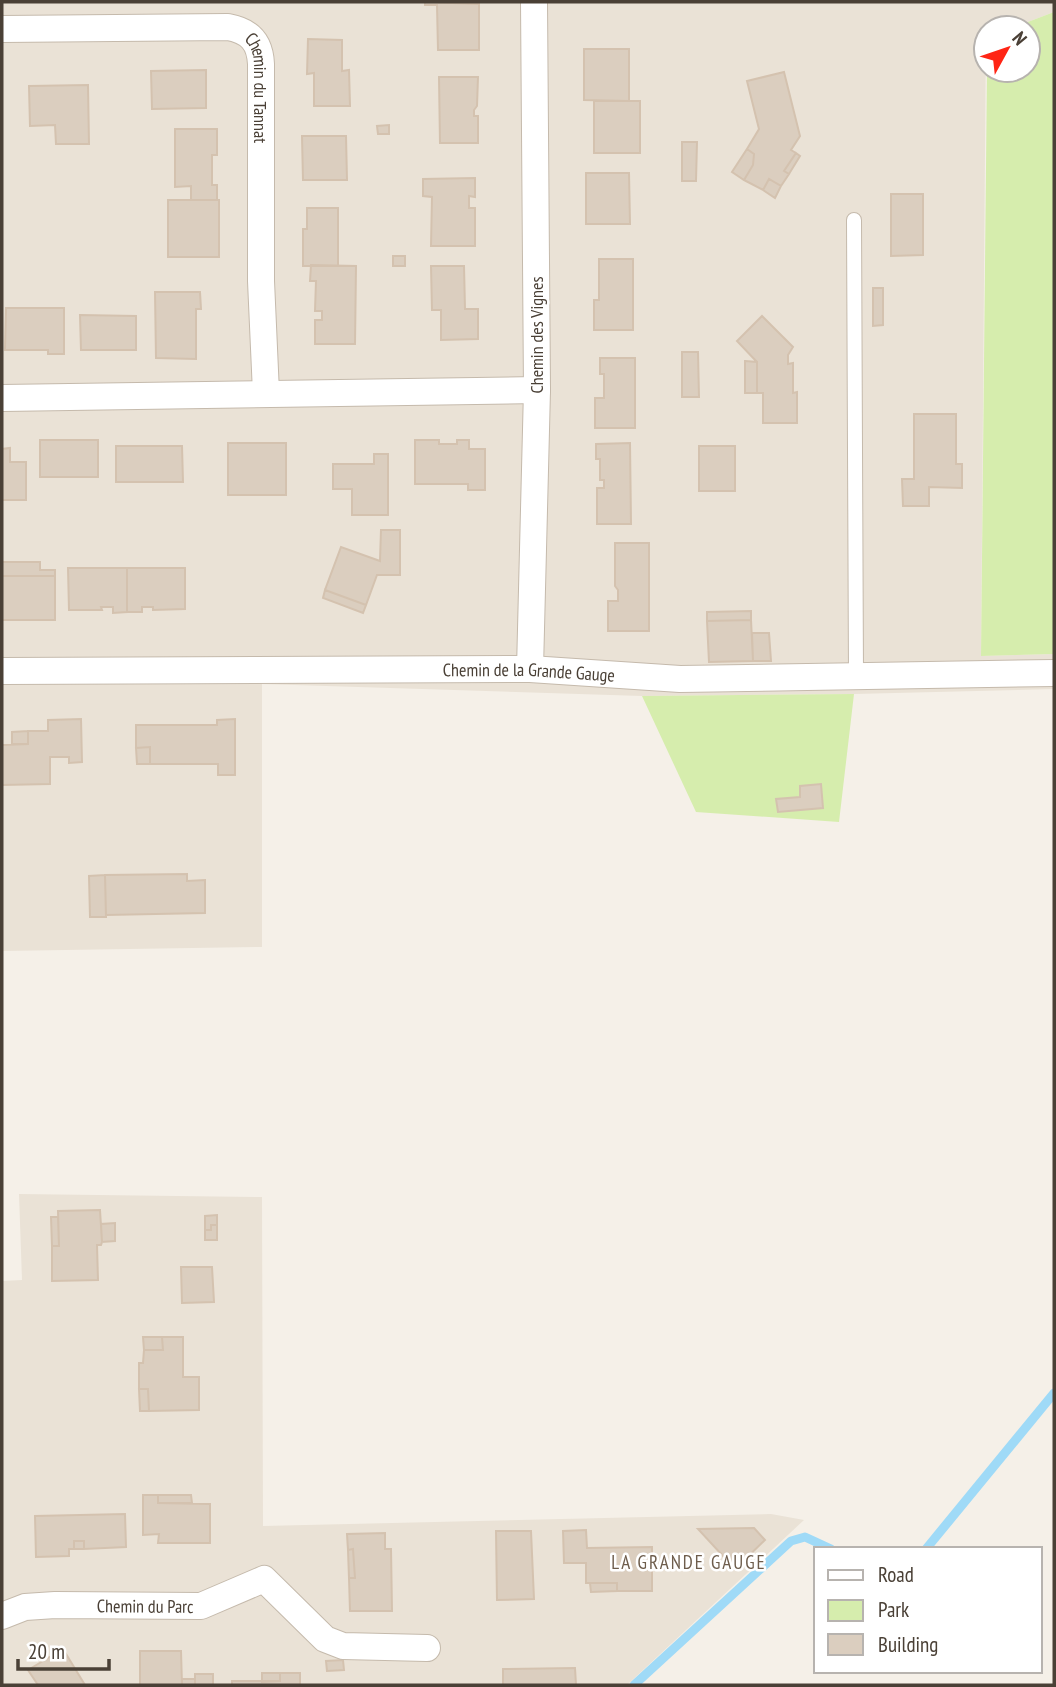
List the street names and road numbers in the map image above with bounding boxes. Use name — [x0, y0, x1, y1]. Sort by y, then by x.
street label: Chemin du Tannat — [240, 27, 273, 143]
street label: Chemin des Vignes — [525, 276, 548, 394]
street label: Chemin de la Grande Gauge — [443, 657, 616, 686]
street label: Chemin du Parc — [97, 1594, 194, 1617]

